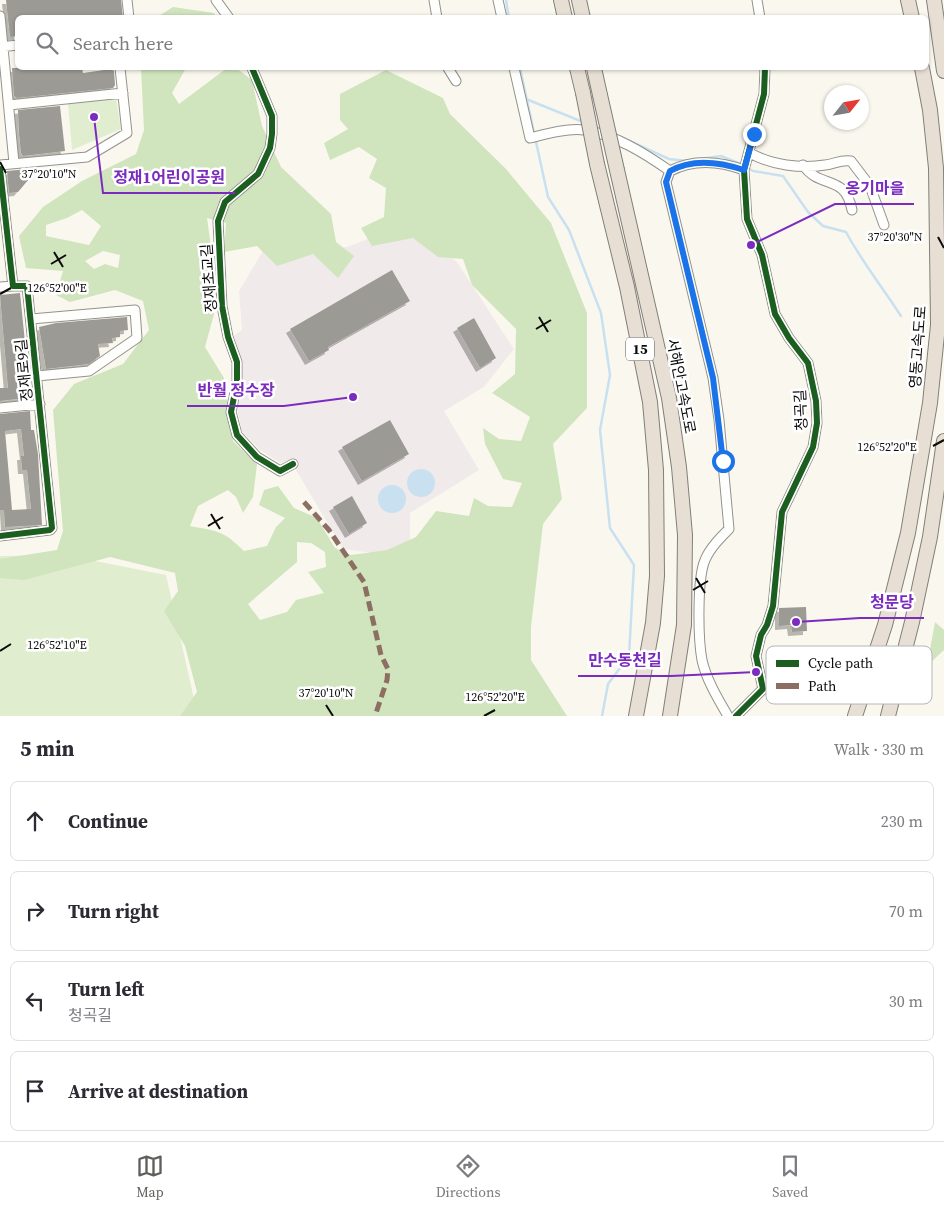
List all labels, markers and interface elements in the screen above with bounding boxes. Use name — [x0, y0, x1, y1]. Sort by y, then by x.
search box — [15, 15, 929, 70]
icon: search — [33, 29, 61, 57]
text: Search here — [73, 30, 173, 56]
north arrow — [824, 85, 869, 130]
route end — [743, 123, 766, 146]
callout: 정재1어린이공원 — [103, 162, 235, 193]
text: 37°20'10"N — [21, 166, 77, 182]
text: 정재1어린이공원 — [113, 166, 225, 188]
callout: 옹기마을 — [835, 173, 914, 204]
text: 옹기마을 — [846, 177, 905, 199]
text: 37°20'30"N — [867, 229, 923, 245]
street label: 정재초교길 — [196, 243, 221, 313]
text: 126°52'00"E — [27, 280, 87, 296]
street label: 영동고속도로 — [904, 305, 931, 389]
street label: 서해안고속도로 — [662, 336, 701, 435]
street label: 정재로9길 — [10, 338, 37, 402]
road number: 15 — [626, 338, 654, 360]
callout: 반월 정수장 — [187, 375, 284, 406]
text: 반월 정수장 — [197, 379, 275, 401]
street label: 청곡길 — [789, 389, 812, 431]
text: 126°52'20"E — [857, 439, 917, 455]
route start — [712, 450, 735, 473]
callout: 청문당 — [860, 587, 924, 618]
text: 청문당 — [870, 591, 914, 613]
text: 126°52'10"E — [27, 637, 87, 653]
callout: 만수동천길 — [578, 645, 671, 676]
legend — [766, 646, 932, 704]
text: 만수동천길 — [588, 649, 662, 671]
text: Cycle path — [808, 653, 873, 673]
text: Path — [808, 676, 836, 696]
text: 37°20'10"N — [298, 685, 354, 701]
text: 126°52'20"E — [465, 689, 525, 705]
text: 5 min — [20, 734, 75, 763]
text: Walk · 330 m — [834, 738, 924, 760]
icon: ahead — [21, 807, 49, 835]
text: Continue — [68, 808, 148, 834]
text: 230 m — [881, 810, 923, 832]
icon: right — [21, 897, 49, 925]
text: Turn right — [68, 898, 159, 924]
text: 70 m — [889, 900, 923, 922]
text: Turn left — [68, 976, 144, 1002]
icon: left — [21, 987, 49, 1015]
text: 30 m — [889, 990, 923, 1012]
text: 청곡길 — [68, 1004, 112, 1026]
icon: arrive — [21, 1077, 49, 1105]
text: Arrive at destination — [68, 1078, 248, 1104]
tab: Map — [136, 1152, 164, 1202]
tab: Directions — [436, 1152, 500, 1202]
tab: Saved — [772, 1152, 808, 1202]

